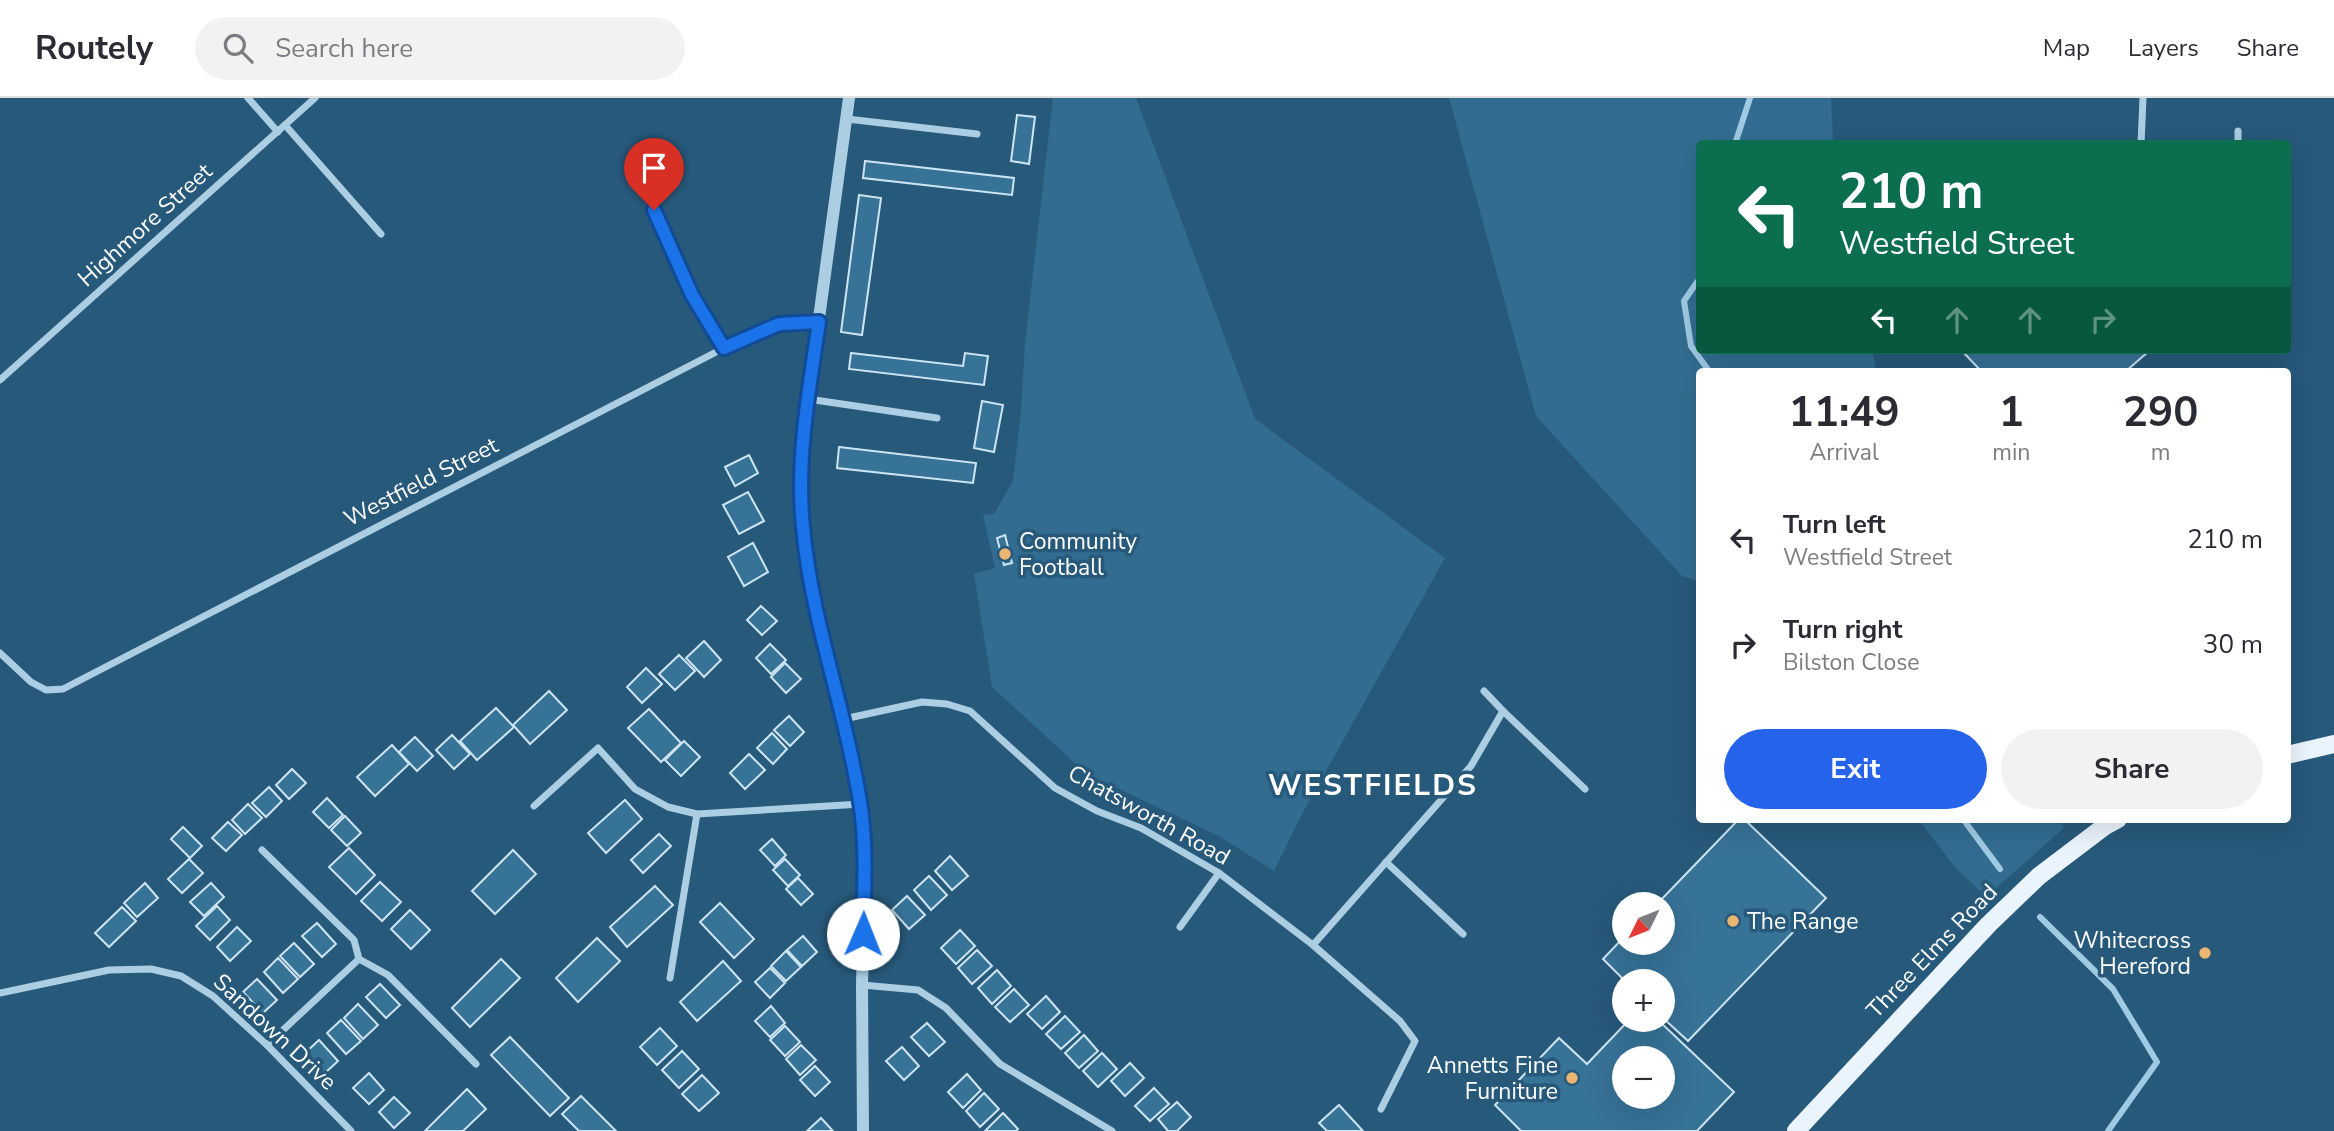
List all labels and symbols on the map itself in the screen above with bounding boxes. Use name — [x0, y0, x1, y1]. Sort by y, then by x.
pin — [624, 138, 684, 210]
street label: Highmore Street — [71, 156, 220, 294]
street label: Westfield Street — [339, 429, 504, 534]
place label: Community Football — [1019, 526, 1137, 583]
marker: Community Football — [997, 546, 1013, 562]
street label: Chatsworth Road — [1062, 758, 1236, 872]
district label: WESTFIELDS — [1268, 765, 1478, 806]
street label: Three Elms Road — [1860, 877, 2004, 1025]
north arrow — [1612, 892, 1675, 956]
position arrow — [826, 897, 900, 971]
place label: The Range — [1747, 906, 1858, 937]
marker: The Range — [1725, 913, 1741, 929]
place label: Whitecross Hereford — [2073, 925, 2191, 982]
marker: Whitecross Hereford — [2197, 945, 2213, 961]
street label: Sandown Drive — [207, 967, 343, 1097]
place label: Annetts Fine Furniture — [1427, 1050, 1558, 1107]
marker: Annetts Fine Furniture — [1564, 1070, 1580, 1086]

